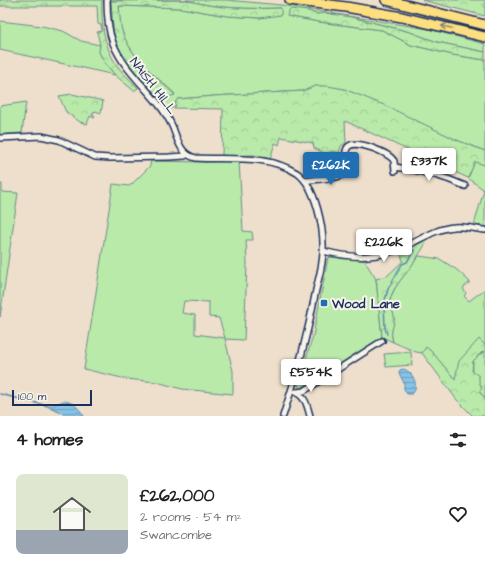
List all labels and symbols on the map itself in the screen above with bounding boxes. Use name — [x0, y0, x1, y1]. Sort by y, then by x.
one-way arrow — [441, 23, 454, 31]
street label: NAISH HILL — [125, 53, 181, 118]
pin: £337K — [401, 148, 457, 182]
pin: £262K — [303, 152, 359, 186]
pin: £226K — [356, 229, 412, 263]
place label: Wood Lane — [331, 295, 400, 313]
marker: Wood Lane — [319, 298, 329, 308]
pin: £554K — [283, 359, 339, 393]
scale bar — [12, 388, 92, 407]

